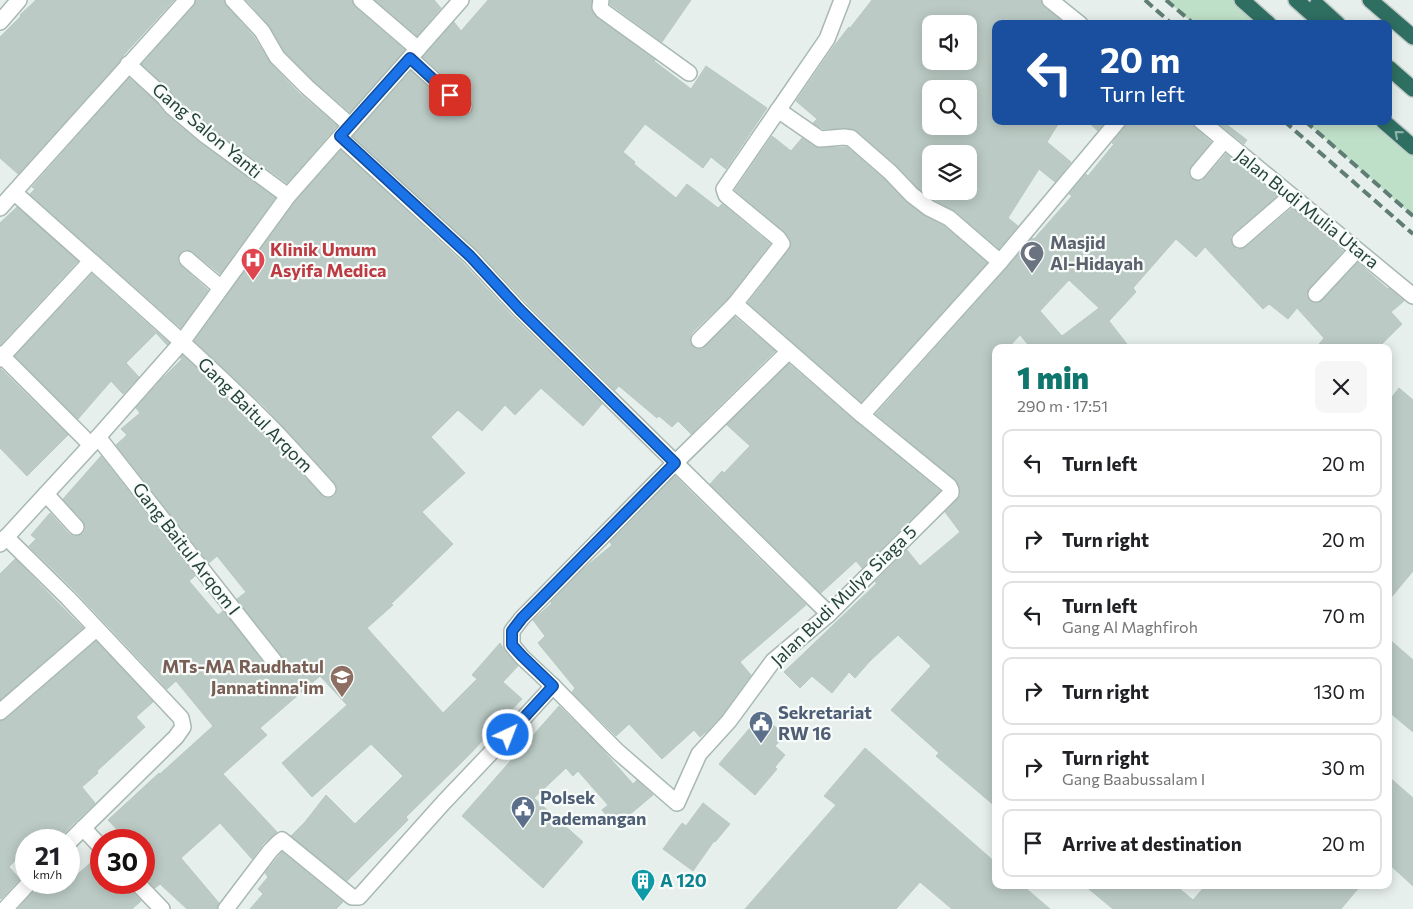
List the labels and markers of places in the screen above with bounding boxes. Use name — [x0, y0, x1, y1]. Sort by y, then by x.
pin — [429, 74, 471, 116]
place label: Masjid Al-Hidayah — [1050, 231, 1143, 274]
place label: Klinik Umum Asyifa Medica — [270, 238, 387, 281]
mosque icon: Masjid Al-Hidayah — [1019, 240, 1045, 274]
hospital icon: Klinik Umum Asyifa Medica — [240, 247, 266, 281]
place label: MTs-MA Raudhatul Jannatinna'im — [162, 655, 324, 698]
school or university icon: MTs-MA Raudhatul Jannatinna'im — [329, 664, 355, 698]
place label: Sekretariat RW 16 — [778, 701, 872, 744]
public building icon: Sekretariat RW 16 — [748, 710, 774, 744]
place label: Polsek Pademangan — [540, 786, 647, 829]
public building icon: Polsek Pademangan — [510, 795, 536, 829]
building icon: A 120 — [630, 868, 656, 902]
place label: A 120 — [660, 869, 707, 891]

